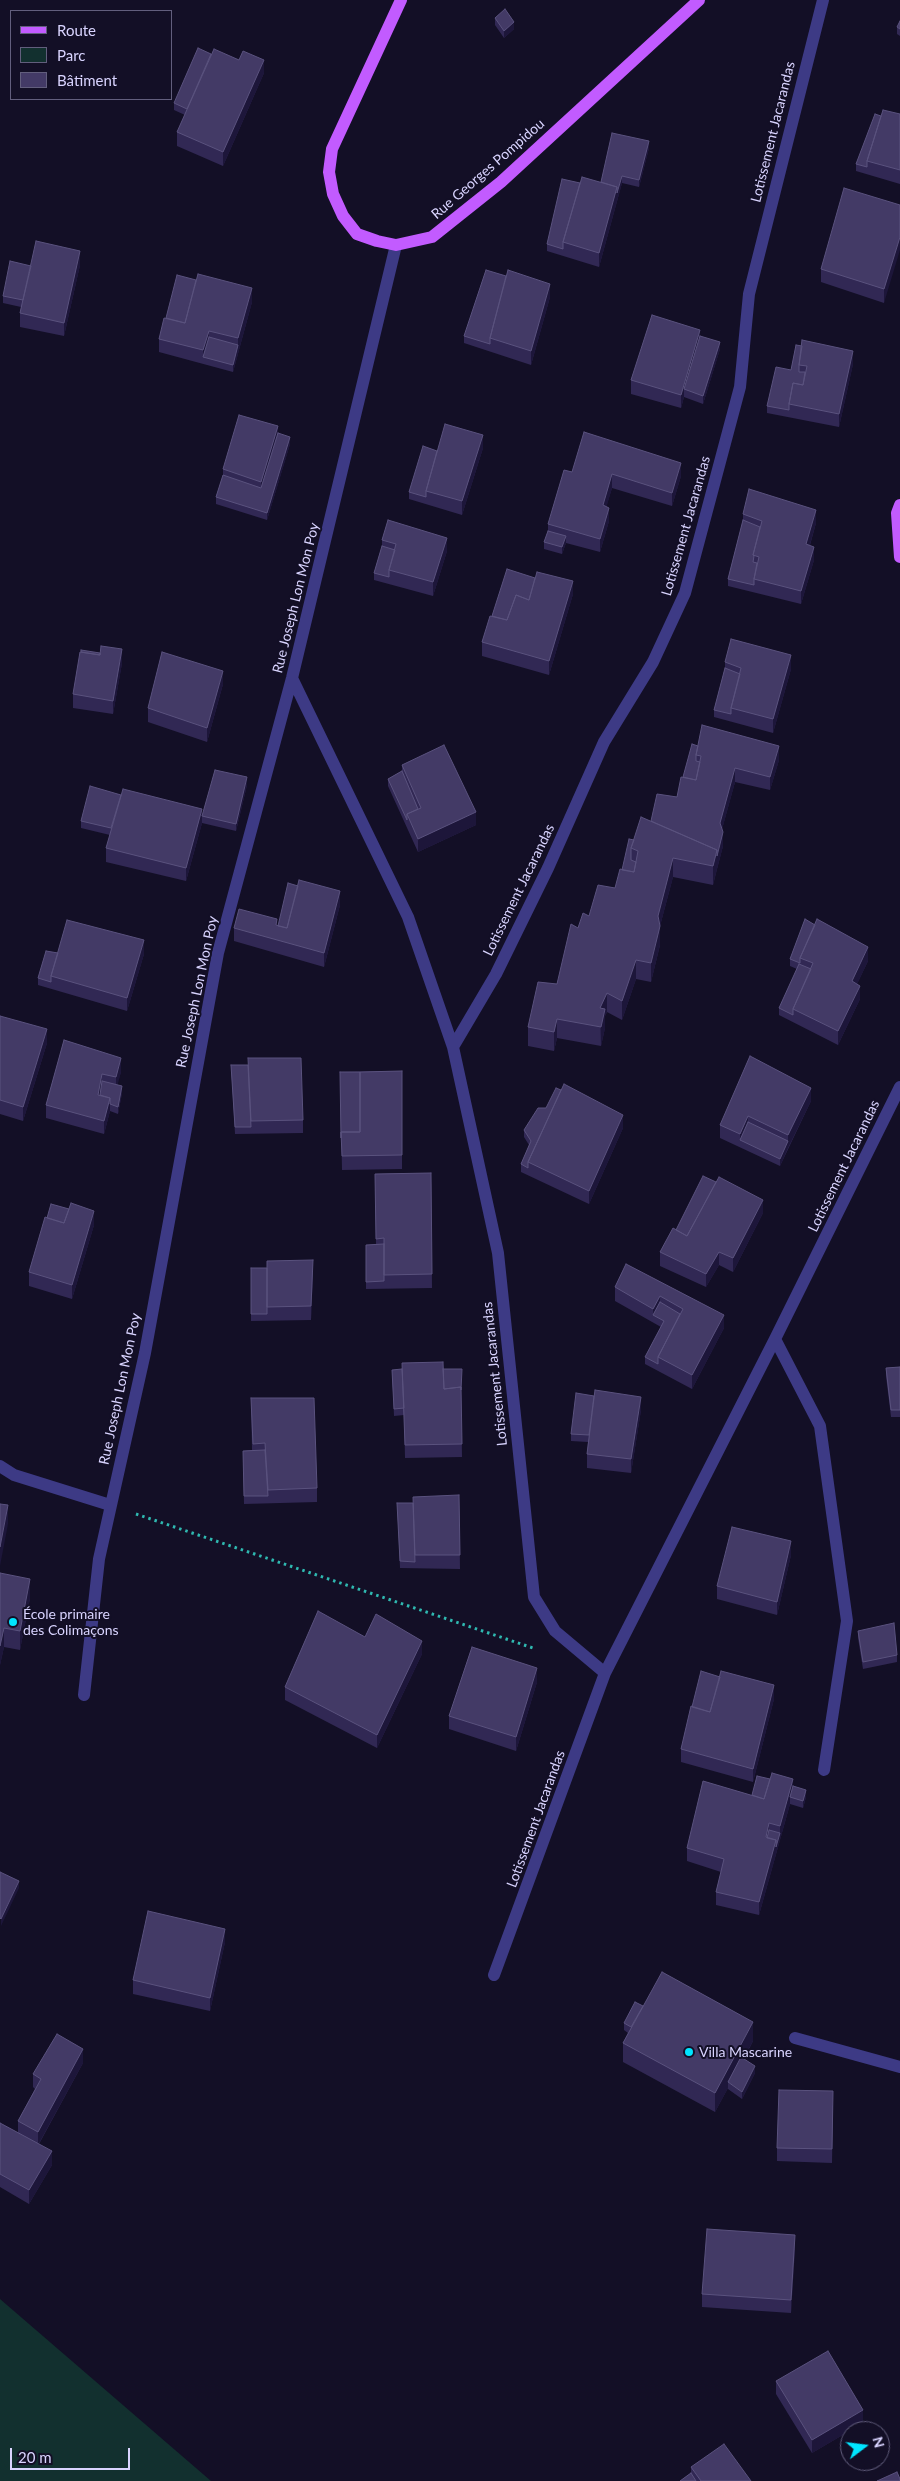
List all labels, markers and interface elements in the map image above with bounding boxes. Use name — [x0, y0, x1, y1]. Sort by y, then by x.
legend — [10, 10, 172, 100]
text: Route — [57, 21, 96, 39]
text: Parc — [57, 46, 86, 64]
street label: Lotissement Jacarandas — [747, 60, 799, 204]
text: Bâtiment — [57, 71, 117, 89]
street label: Rue Georges Pompidou — [428, 115, 548, 223]
street label: Lotissement Jacarandas — [658, 454, 714, 598]
street label: Rue Joseph Lon Mon Poy — [269, 521, 323, 675]
street label: Lotissement Jacarandas — [480, 821, 558, 959]
street label: Rue Joseph Lon Mon Poy — [173, 915, 221, 1069]
street label: Lotissement Jacarandas — [805, 1097, 883, 1235]
street label: Lotissement Jacarandas — [479, 1301, 511, 1447]
street label: Rue Joseph Lon Mon Poy — [96, 1312, 144, 1466]
place label: École primaire des Colimaçons — [23, 1606, 119, 1638]
marker: École primaire des Colimaçons — [7, 1616, 19, 1628]
street label: Lotissement Jacarandas — [503, 1748, 569, 1890]
place label: Villa Mascarine — [699, 2044, 792, 2060]
marker: Villa Mascarine — [683, 2046, 695, 2058]
north arrow — [840, 2421, 890, 2471]
text: N — [869, 2435, 889, 2450]
scale bar — [12, 2438, 132, 2470]
text: 20 m — [18, 2448, 52, 2466]

